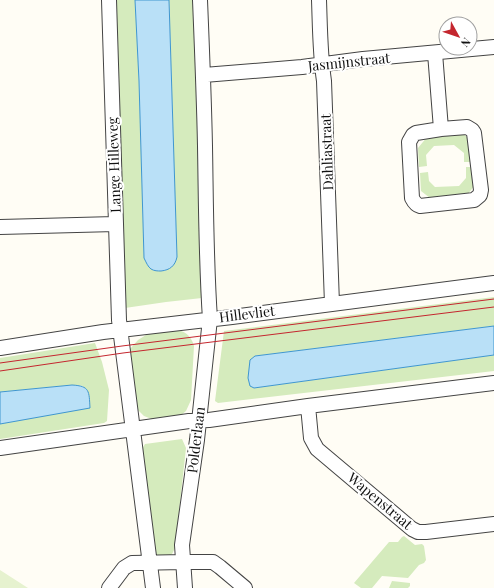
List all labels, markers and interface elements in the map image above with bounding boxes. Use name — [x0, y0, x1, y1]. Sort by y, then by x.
north arrow — [438, 16, 478, 56]
text: N — [458, 35, 474, 51]
street label: Jasmijnstraat — [306, 48, 392, 75]
street label: Dahliastraat — [316, 112, 337, 191]
street label: Lange Hilleweg — [102, 116, 125, 213]
street label: Hillevliet — [218, 301, 277, 326]
street label: Polderlaan — [182, 405, 209, 474]
street label: Wapenstraat — [343, 467, 417, 534]

